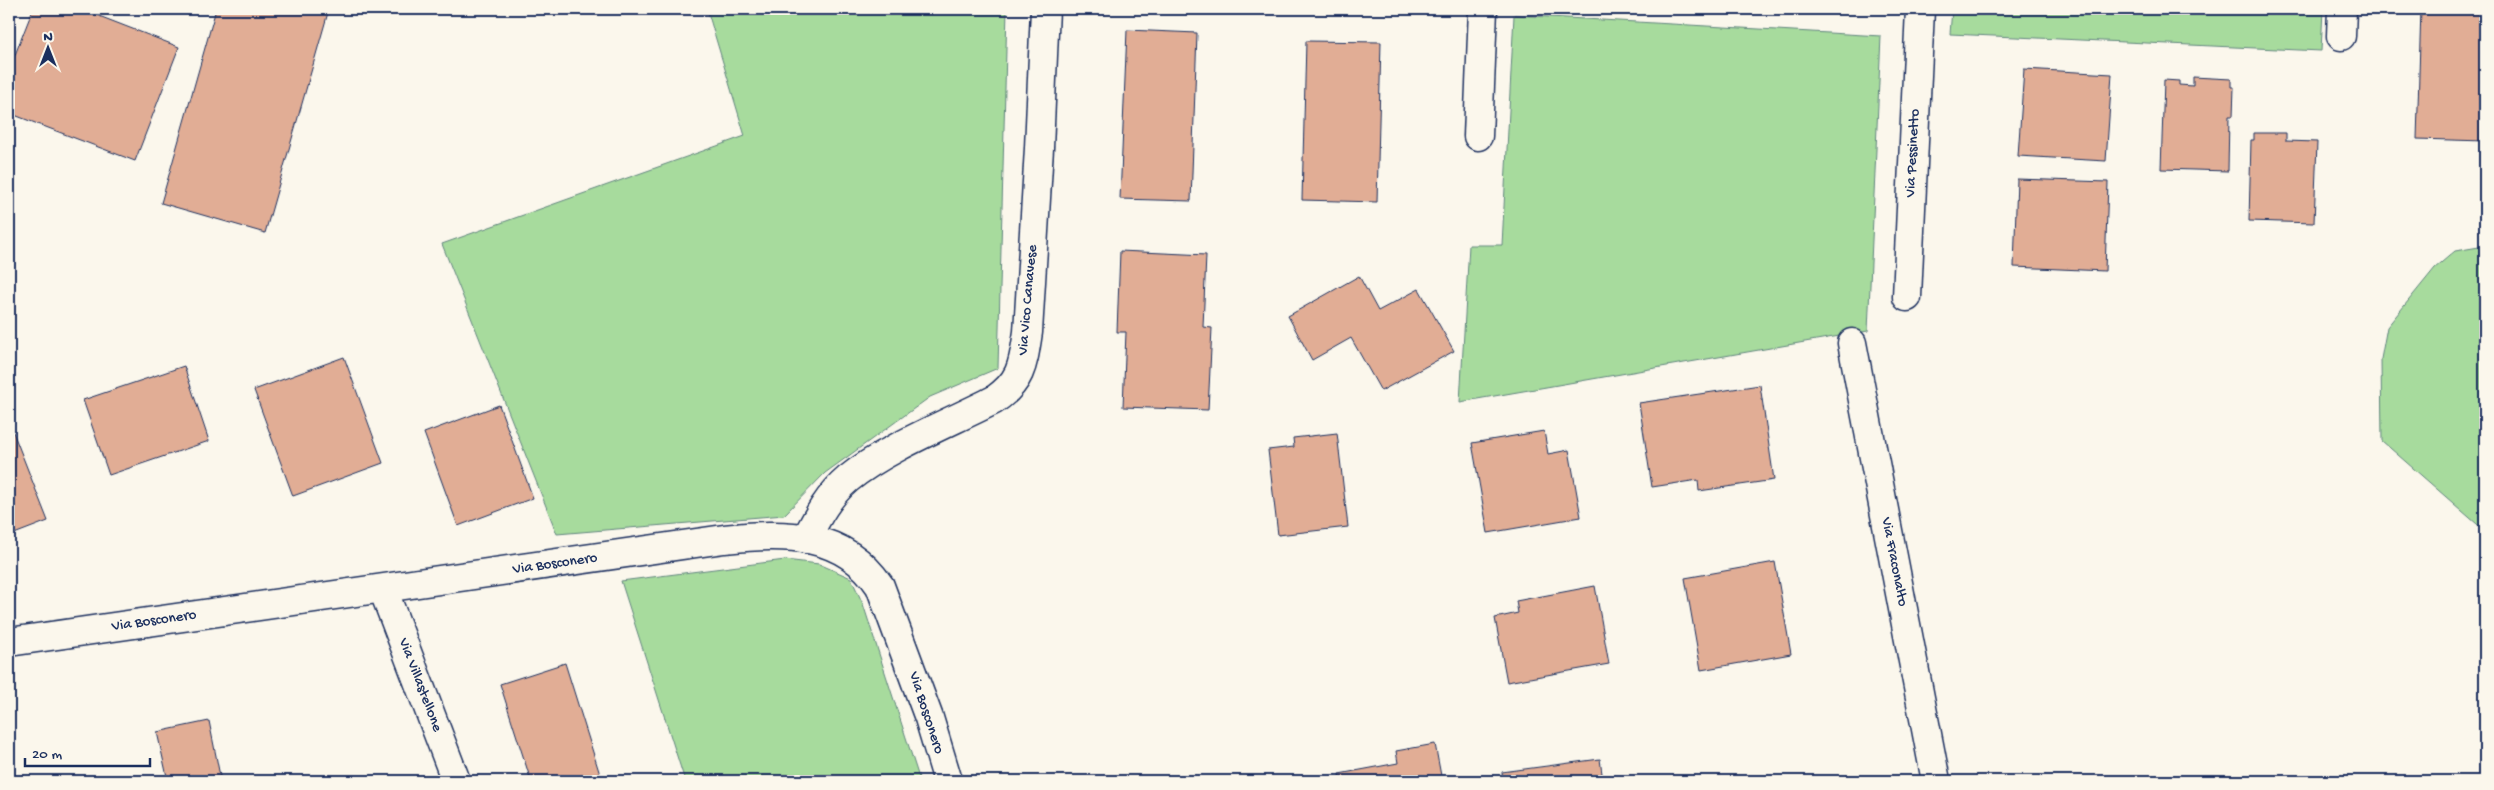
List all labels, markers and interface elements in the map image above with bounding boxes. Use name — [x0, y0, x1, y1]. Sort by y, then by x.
north arrow — [22, 22, 72, 72]
text: N — [43, 29, 53, 46]
street label: Via Pessinetto — [1902, 108, 1924, 199]
street label: Via Vico Canavese — [1014, 244, 1042, 357]
street label: Via Fraconalto — [1876, 515, 1911, 608]
street label: Via Bosconero — [511, 549, 599, 579]
street label: Via Bosconero — [110, 606, 198, 636]
street label: Via Villastellone — [394, 635, 446, 735]
street label: Via Bosconero — [904, 669, 948, 757]
scale bar — [25, 735, 150, 767]
text: 20 m — [32, 746, 62, 764]

